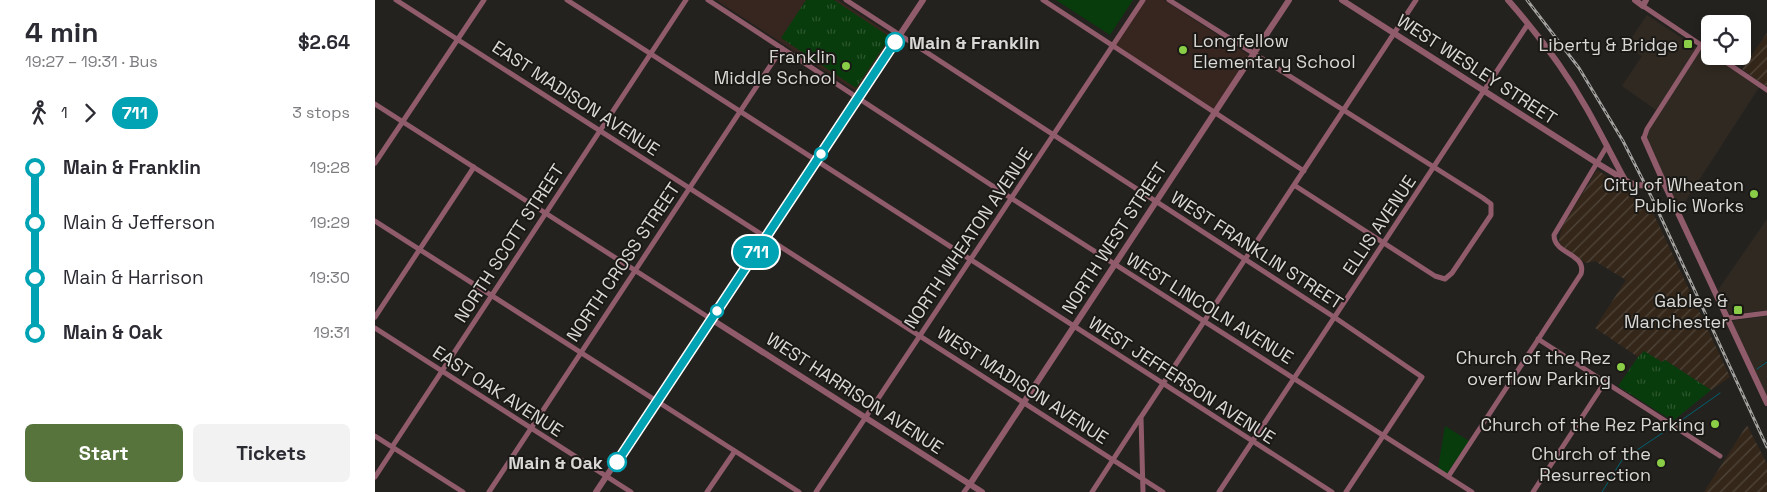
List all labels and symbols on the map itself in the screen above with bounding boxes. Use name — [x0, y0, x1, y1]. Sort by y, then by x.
street label: WEST WESLEY STREET — [1393, 9, 1562, 130]
place label: Longfellow Elementary School — [1193, 29, 1356, 73]
place label: Main & Franklin — [909, 31, 1040, 54]
marker: Main & Franklin — [885, 32, 905, 52]
place label: Liberty & Bridge — [1538, 33, 1678, 56]
street label: EAST MADISON AVENUE — [488, 35, 664, 161]
marker: Liberty & Bridge — [1682, 38, 1694, 50]
marker: Longfellow Elementary School — [1177, 44, 1189, 56]
place label: Franklin Middle School — [714, 45, 836, 89]
marker: Franklin Middle School — [840, 60, 852, 72]
street label: NORTH WHEATON AVENUE — [899, 143, 1037, 333]
unlabelled marker — [814, 147, 828, 161]
street label: NORTH WEST STREET — [1056, 157, 1172, 318]
street label: NORTH SCOTT STREET — [449, 159, 569, 327]
street label: ELLIS AVENUE — [1337, 171, 1421, 279]
place label: City of Wheaton Public Works — [1604, 173, 1744, 217]
street label: NORTH CROSS STREET — [561, 178, 685, 346]
street label: WEST FRANKLIN STREET — [1167, 186, 1348, 314]
marker: City of Wheaton Public Works — [1748, 188, 1760, 200]
line badge: 711 — [727, 236, 785, 268]
street label: WEST LINCOLN AVENUE — [1122, 247, 1298, 369]
place label: Gables & Manchester — [1624, 289, 1728, 333]
unlabelled marker — [710, 304, 724, 318]
marker: Gables & Manchester — [1732, 304, 1744, 316]
street label: WEST JEFFERSON AVENUE — [1084, 311, 1280, 449]
street label: WEST MADISON AVENUE — [933, 321, 1113, 449]
street label: WEST HARRISON AVENUE — [762, 327, 948, 459]
street label: EAST OAK AVENUE — [428, 340, 568, 442]
place label: Church of the Rez overflow Parking — [1456, 346, 1611, 390]
marker: Church of the Rez overflow Parking — [1615, 361, 1627, 373]
place label: Church of the Rez Parking — [1481, 413, 1705, 436]
marker: Church of the Rez Parking — [1709, 418, 1721, 430]
place label: Church of the Resurrection — [1531, 442, 1651, 486]
place label: Main & Oak — [508, 451, 603, 474]
marker: Main & Oak — [607, 452, 627, 472]
marker: Church of the Resurrection — [1655, 457, 1667, 469]

